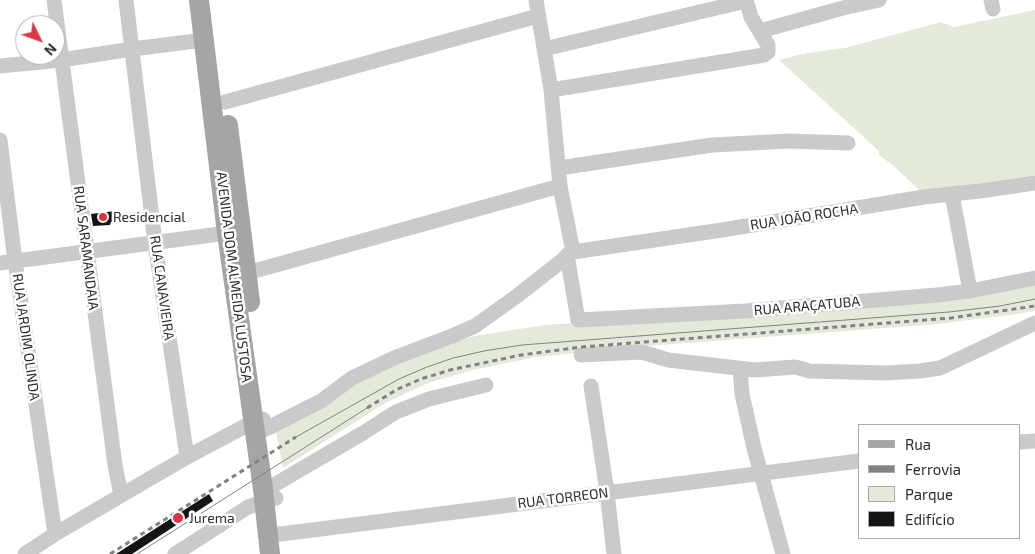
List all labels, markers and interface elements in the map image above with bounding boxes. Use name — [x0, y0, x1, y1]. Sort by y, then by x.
north arrow — [15, 15, 65, 65]
text: N — [41, 40, 60, 59]
street label: AVENIDA DOM ALMEIDA LUSTOSA — [213, 171, 255, 383]
street label: RUA SARAMANDAIA — [70, 185, 102, 311]
street label: RUA JOÃO ROCHA — [749, 200, 859, 234]
place label: Residencial — [113, 209, 186, 225]
marker: Residencial — [97, 211, 109, 223]
street label: RUA CANAVIEIRA — [146, 235, 178, 341]
street label: RUA JARDIM OLINDA — [9, 272, 43, 402]
street label: RUA ARAÇATUBA — [753, 293, 861, 319]
legend — [858, 424, 1020, 539]
text: Rua — [905, 435, 931, 453]
text: Ferrovia — [905, 460, 961, 478]
street label: RUA TORREON — [517, 484, 609, 512]
text: Parque — [905, 485, 953, 503]
place label: Jurema — [189, 510, 235, 526]
text: Edifício — [905, 510, 955, 528]
marker: Jurema — [171, 511, 185, 525]

